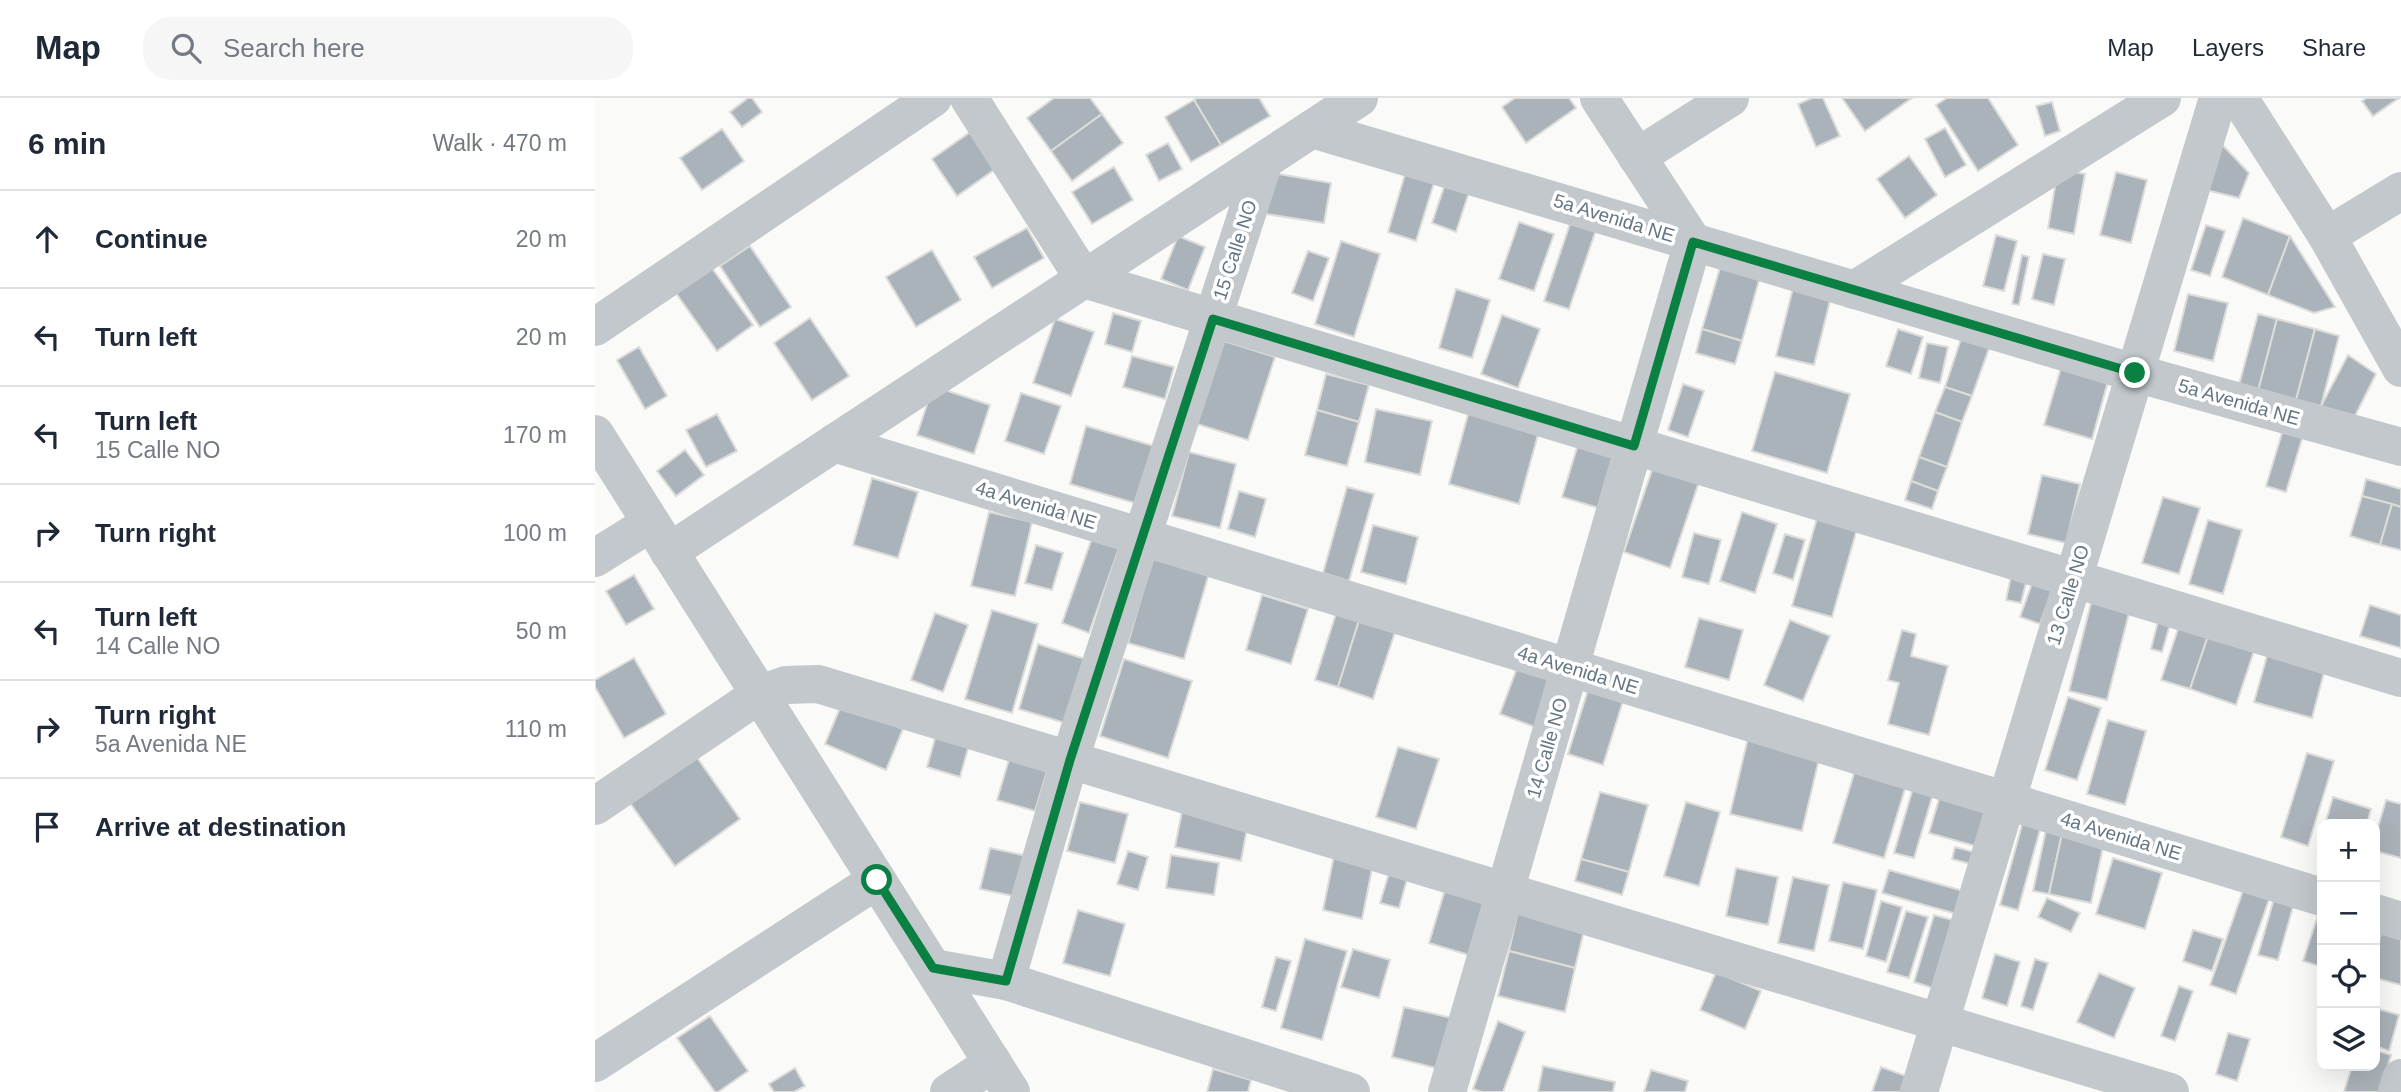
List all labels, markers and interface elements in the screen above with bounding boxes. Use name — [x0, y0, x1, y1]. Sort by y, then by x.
search box — [143, 17, 633, 80]
text: Map — [35, 29, 101, 66]
icon: search — [167, 29, 205, 67]
text: Search here — [223, 33, 365, 63]
text: Map — [2107, 34, 2154, 61]
text: Layers — [2192, 34, 2264, 61]
text: Share — [2302, 34, 2366, 61]
text: 6 min — [28, 127, 106, 160]
text: Walk · 470 m — [432, 130, 567, 156]
street label: 5a Avenida NE — [1551, 190, 1677, 246]
street label: 15 Calle NO — [1209, 198, 1261, 302]
icon: ahead — [28, 220, 66, 258]
text: Continue — [95, 224, 208, 254]
text: 20 m — [516, 226, 567, 252]
icon: left — [28, 318, 66, 356]
text: Turn left — [95, 322, 197, 352]
text: 20 m — [516, 324, 567, 350]
route end — [2119, 357, 2150, 388]
street label: 5a Avenida NE — [2176, 375, 2302, 429]
text: Turn left — [95, 406, 197, 436]
icon: left — [28, 416, 66, 454]
text: 170 m — [503, 422, 567, 448]
text: 15 Calle NO — [95, 437, 220, 463]
street label: 4a Avenida NE — [973, 477, 1099, 533]
icon: right — [28, 514, 66, 552]
text: Turn right — [95, 518, 216, 548]
text: 100 m — [503, 520, 567, 546]
street label: 13 Calle NO — [2043, 542, 2093, 648]
text: Turn left — [95, 602, 197, 632]
icon: left — [28, 612, 66, 650]
text: 50 m — [516, 618, 567, 644]
text: 14 Calle NO — [95, 633, 220, 659]
street label: 4a Avenida NE — [1515, 642, 1641, 698]
street label: 14 Calle NO — [1523, 695, 1571, 801]
text: Turn right — [95, 700, 216, 730]
icon: right — [28, 710, 66, 748]
text: 110 m — [505, 716, 567, 742]
text: 5a Avenida NE — [95, 731, 247, 757]
icon: arrive — [28, 808, 66, 846]
street label: 4a Avenida NE — [2058, 808, 2184, 864]
text: Arrive at destination — [95, 812, 346, 842]
map controls — [2317, 819, 2380, 1071]
button: + — [2317, 819, 2380, 882]
route start — [861, 864, 892, 895]
button: − — [2317, 882, 2380, 945]
button: locate — [2317, 945, 2380, 1008]
button: layers — [2317, 1008, 2380, 1071]

